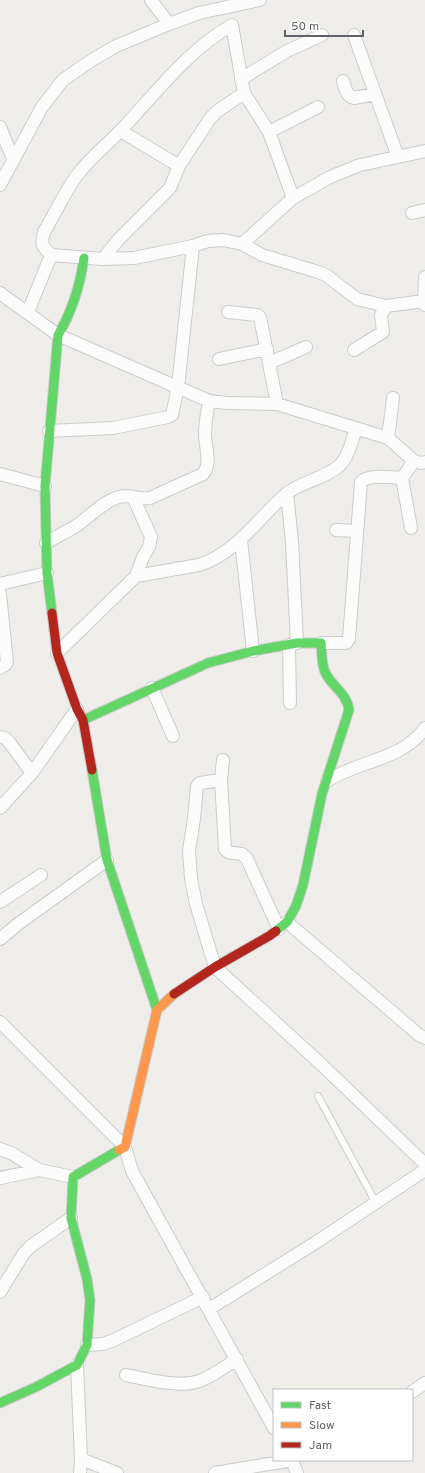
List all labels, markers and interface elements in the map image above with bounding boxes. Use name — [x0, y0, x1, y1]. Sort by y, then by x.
scale bar — [285, 12, 363, 38]
text: 50 m — [291, 19, 319, 35]
legend — [273, 1389, 413, 1461]
text: Fast — [309, 1398, 331, 1414]
text: Slow — [309, 1418, 335, 1434]
text: Jam — [309, 1438, 332, 1454]

